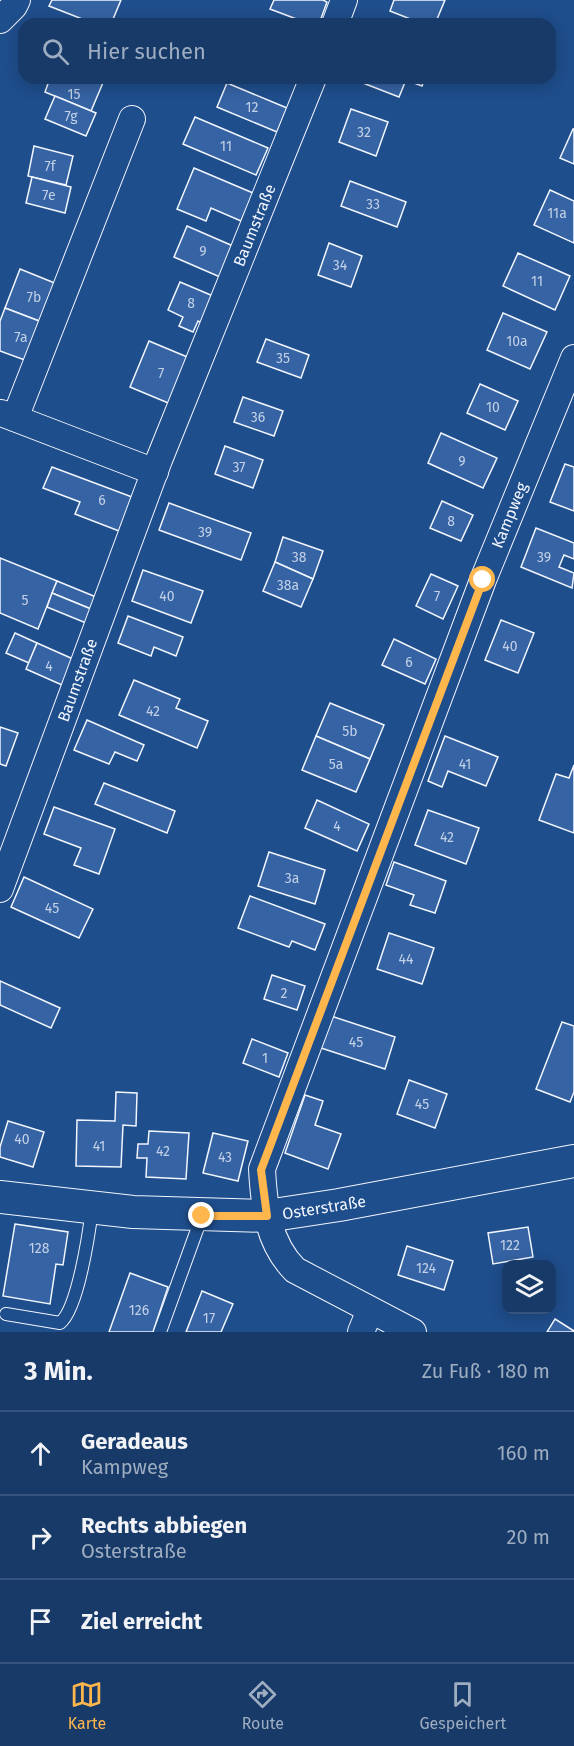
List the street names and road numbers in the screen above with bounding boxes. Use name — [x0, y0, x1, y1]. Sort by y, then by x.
street label: Baumstraße — [229, 181, 280, 269]
street label: Kampweg — [488, 479, 532, 551]
street label: Baumstraße — [54, 636, 101, 724]
street label: Osterstraße — [281, 1192, 367, 1223]

